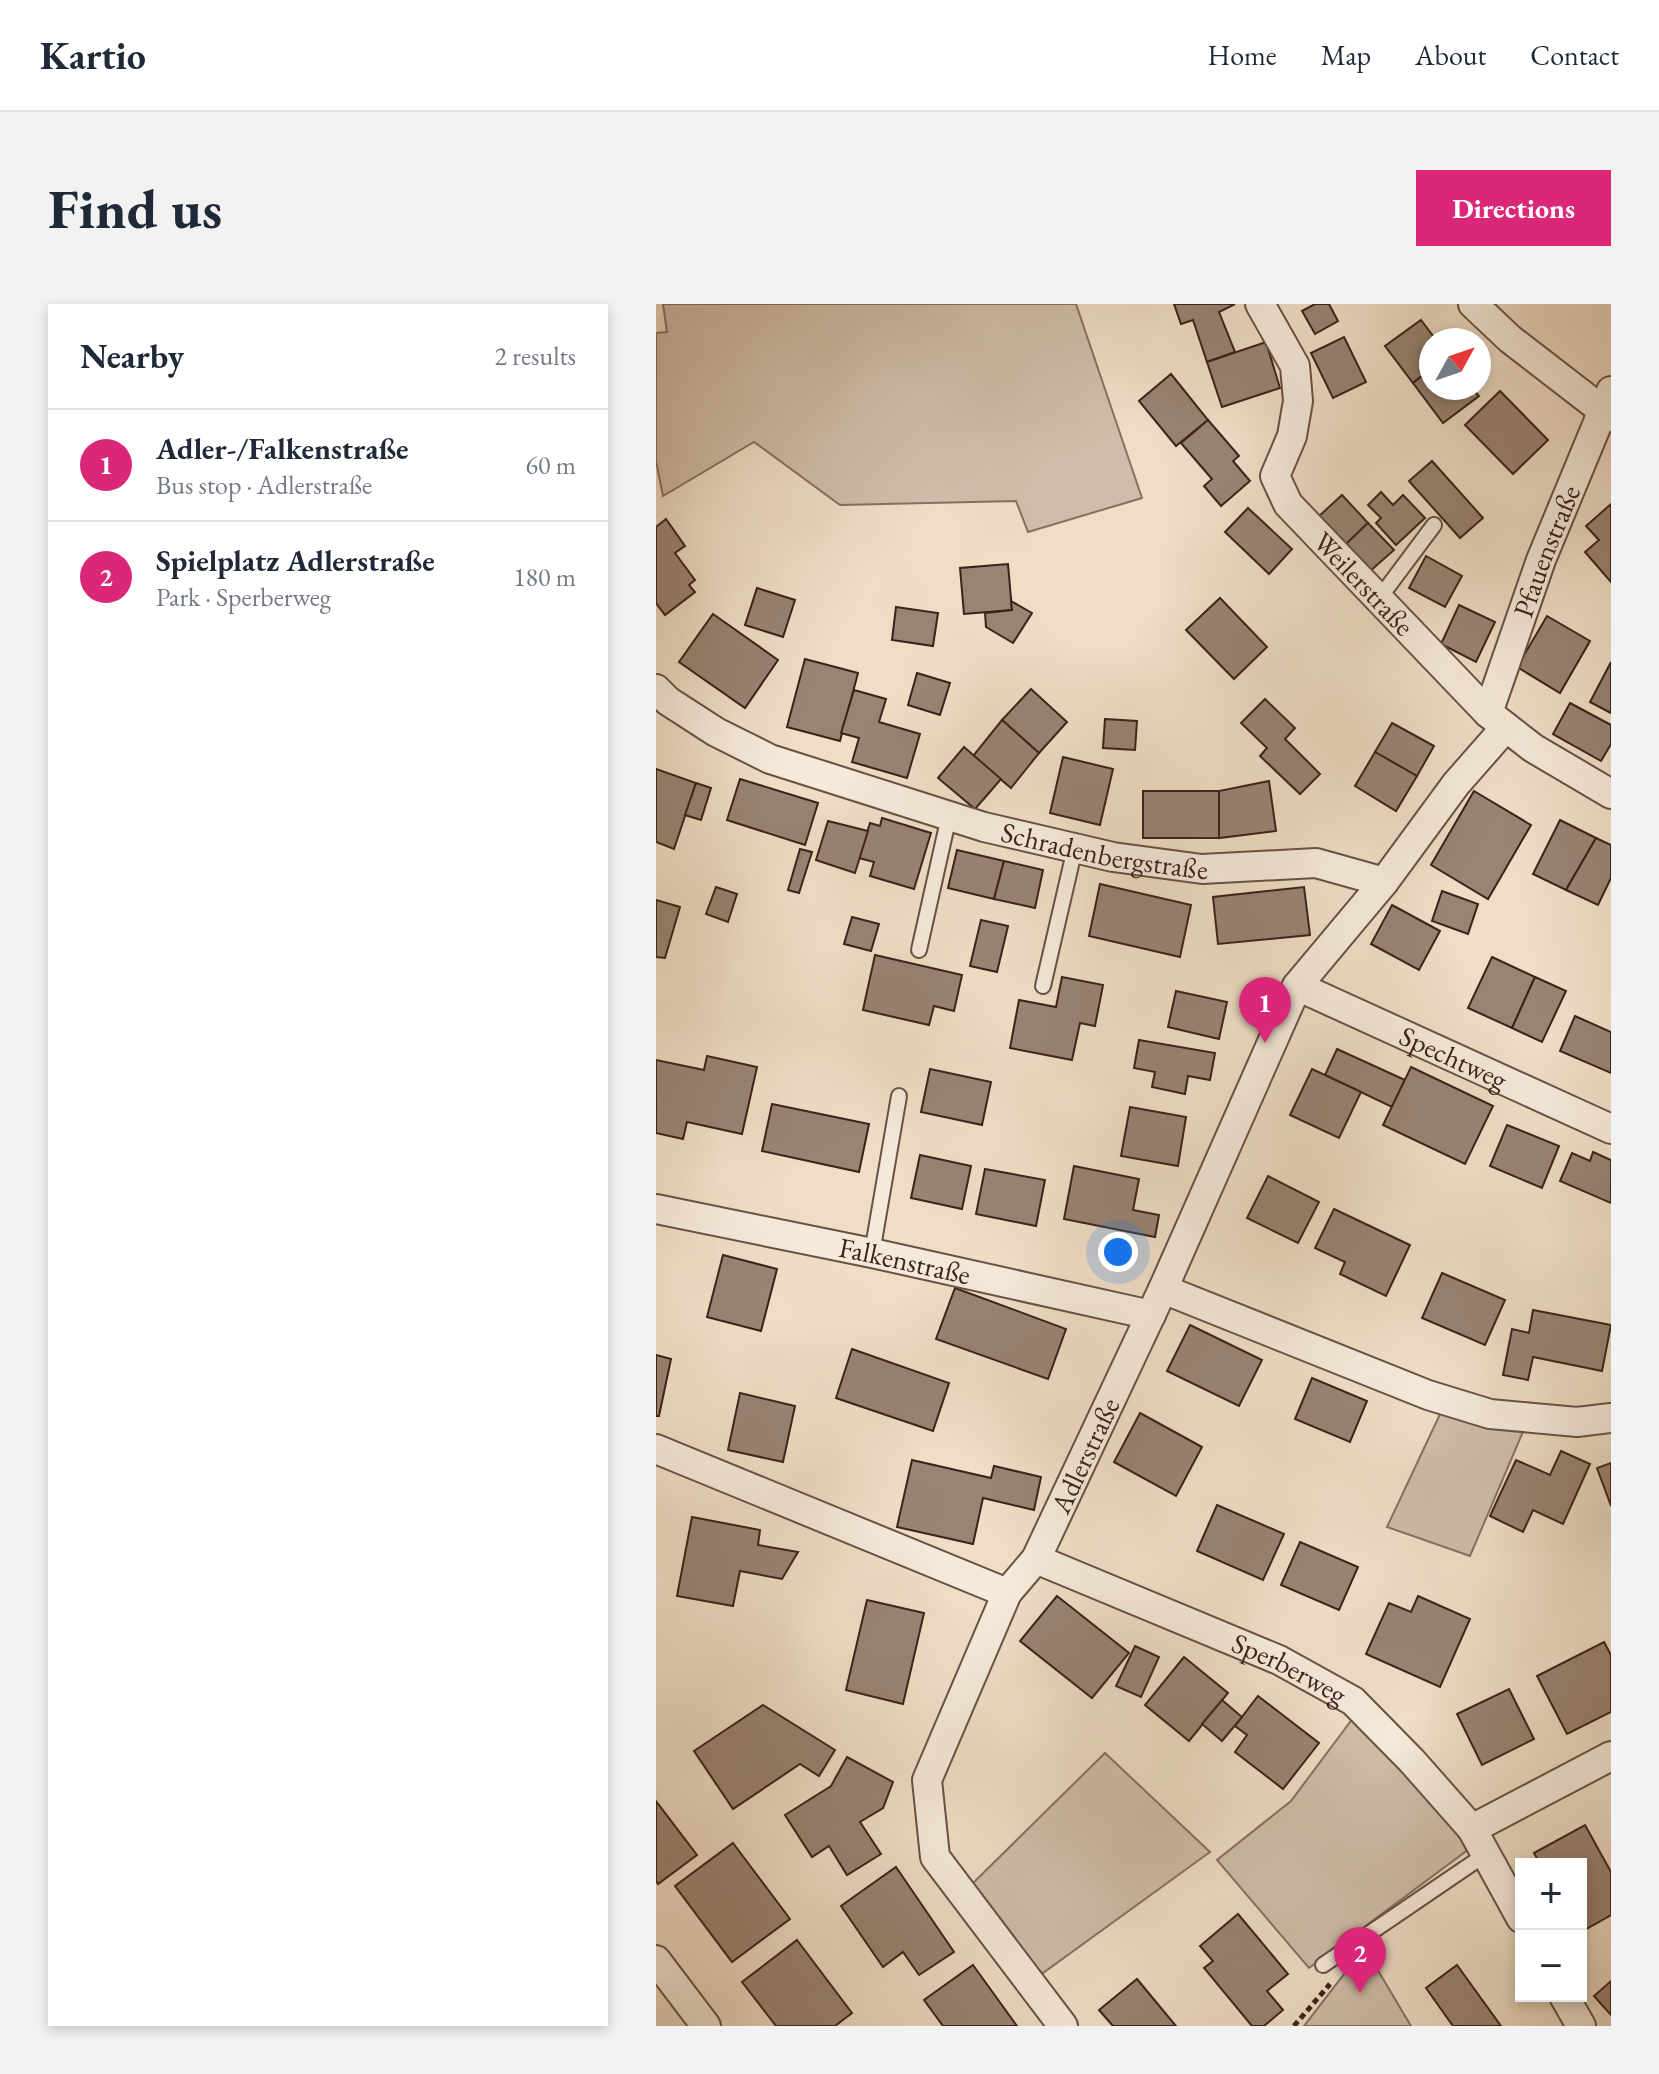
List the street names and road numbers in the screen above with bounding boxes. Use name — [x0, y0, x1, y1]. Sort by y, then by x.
street label: Pfauenstraße — [1505, 480, 1588, 622]
street label: Weilerstraße — [1306, 524, 1422, 643]
street label: Schradenbergstraße — [998, 814, 1209, 887]
street label: Spechtweg — [1394, 1017, 1514, 1098]
street label: Falkenstraße — [836, 1229, 974, 1292]
street label: Adlerstraße — [1042, 1392, 1127, 1520]
street label: Sperberweg — [1227, 1624, 1354, 1712]

